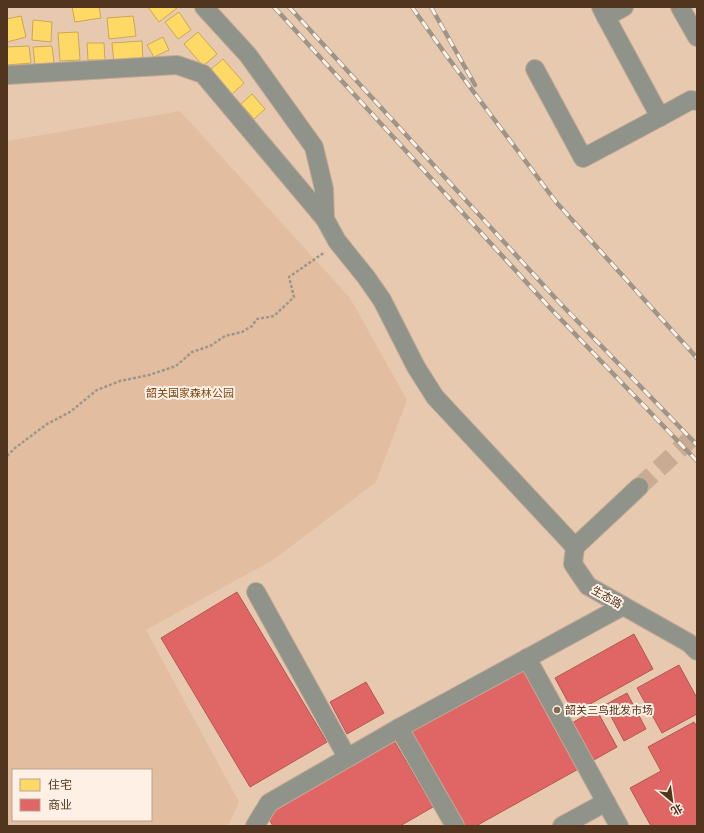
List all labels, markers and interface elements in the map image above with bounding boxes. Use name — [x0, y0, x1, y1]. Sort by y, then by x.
park label: 韶关国家森林公园 — [146, 386, 234, 400]
street label: 生态路 — [589, 583, 625, 611]
place label: 韶关三鸟批发市场 — [565, 703, 653, 717]
marker: 韶关三鸟批发市场 — [552, 705, 562, 715]
legend — [12, 769, 152, 821]
text: 住宅 — [48, 777, 72, 793]
north arrow — [652, 781, 692, 821]
text: 商业 — [48, 797, 72, 813]
text: 北 — [669, 801, 685, 819]

